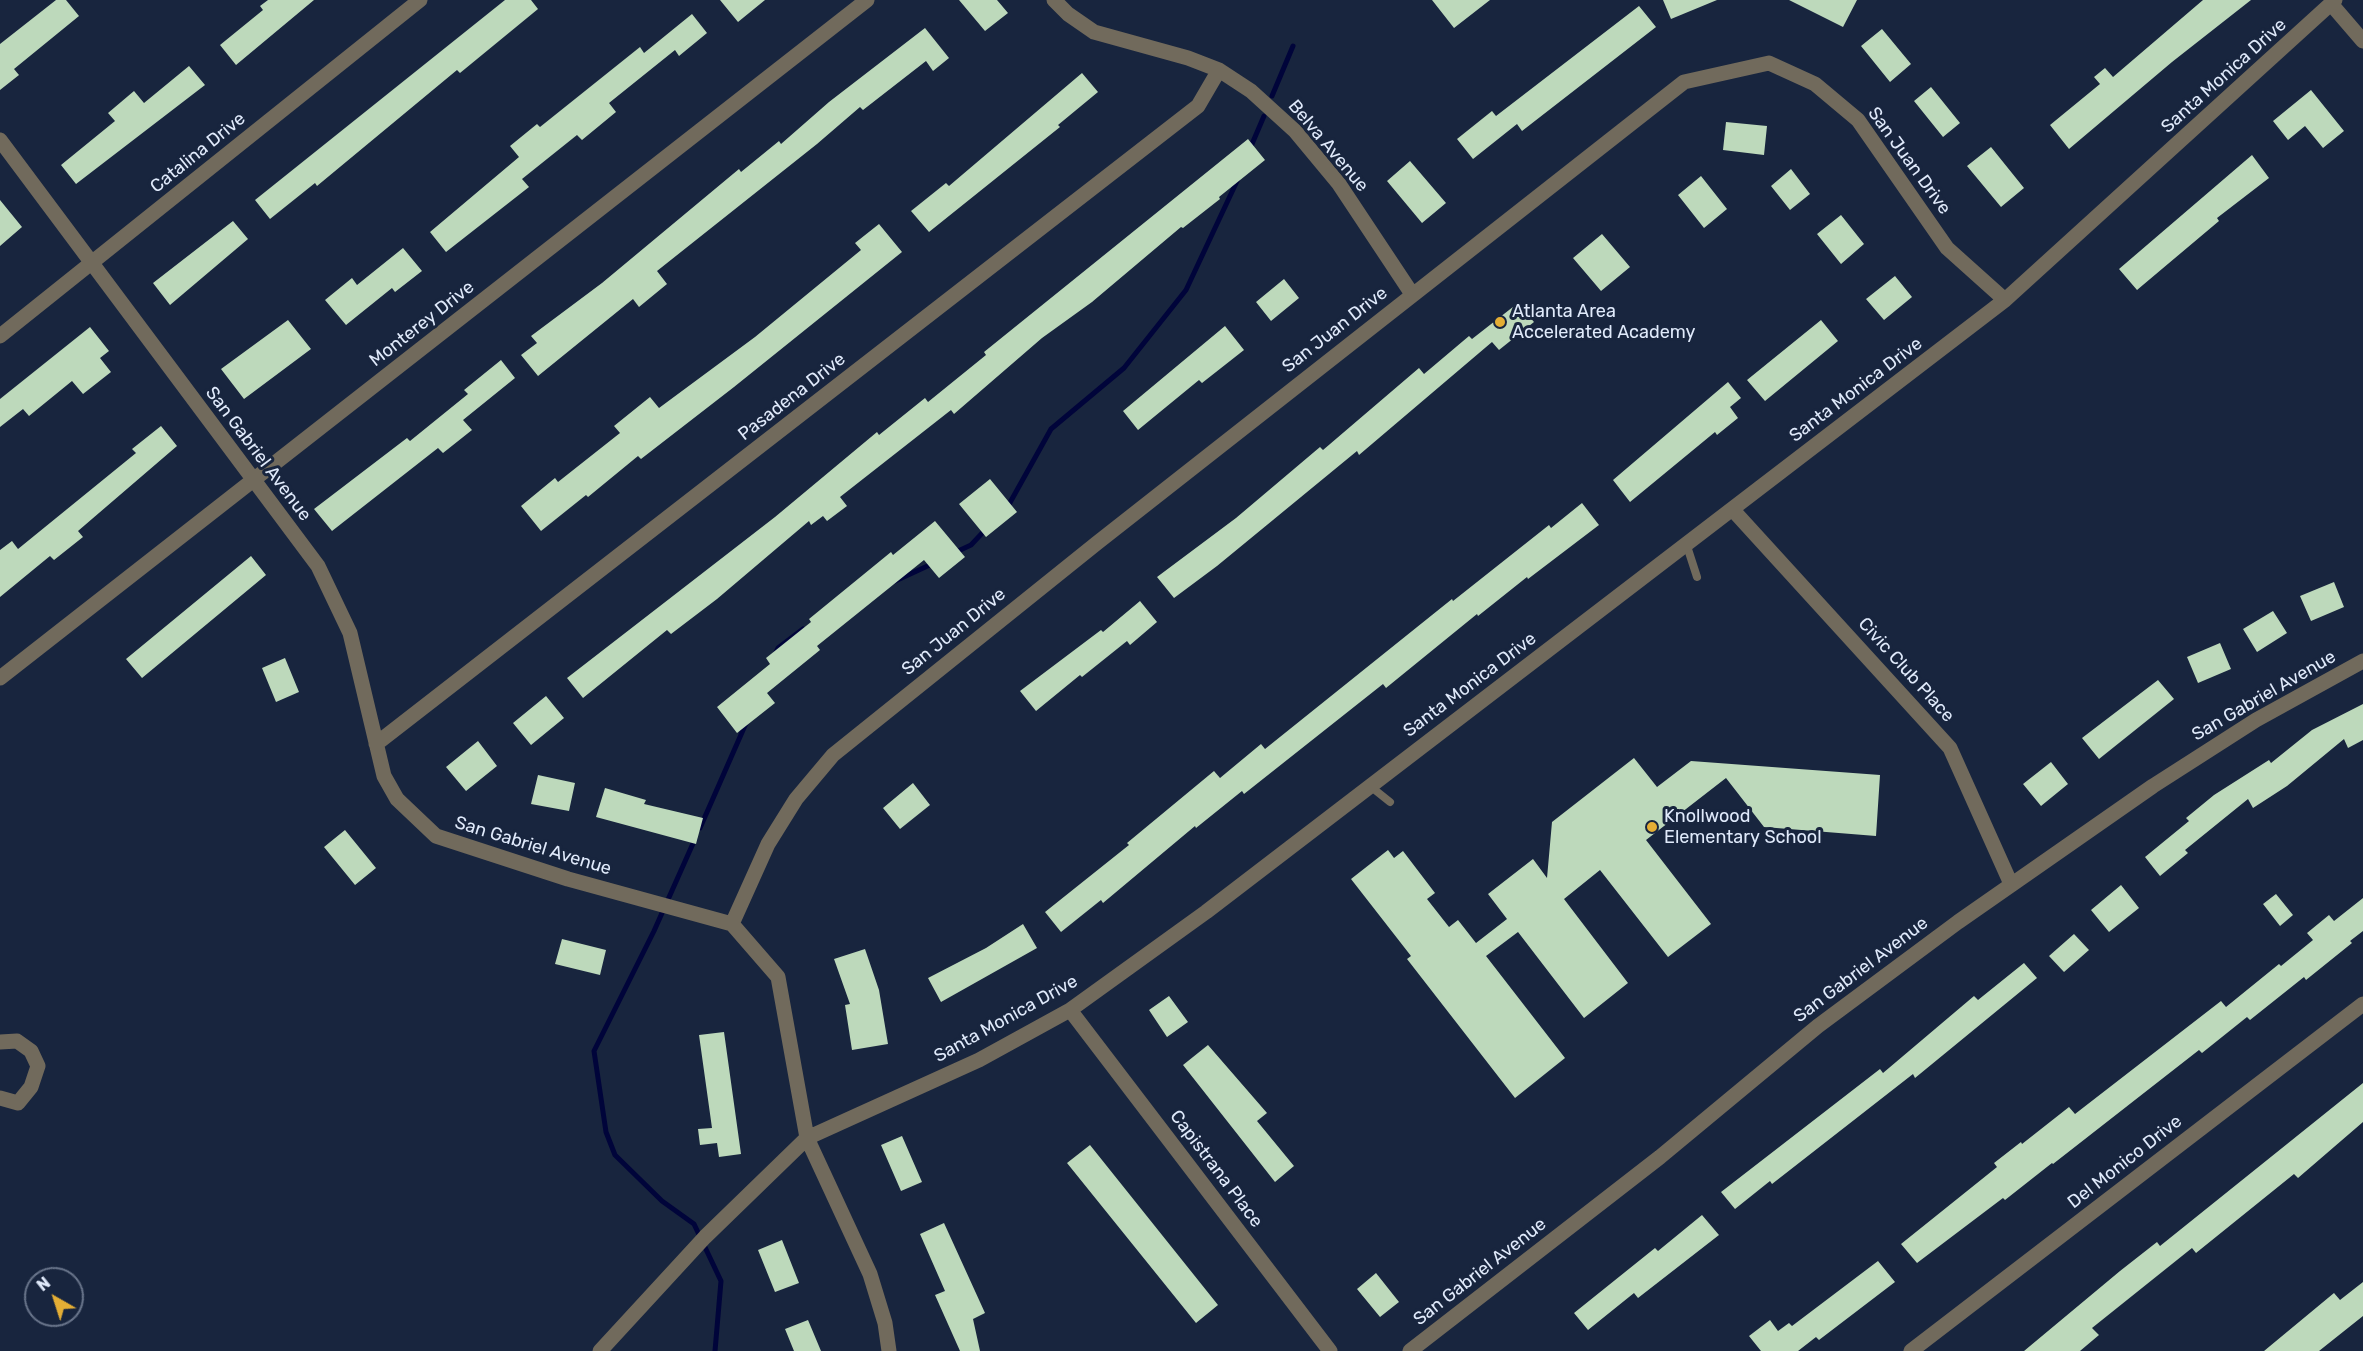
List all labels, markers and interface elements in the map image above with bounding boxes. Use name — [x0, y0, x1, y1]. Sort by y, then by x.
street label: Santa Monica Drive — [2157, 14, 2291, 138]
street label: Belva Avenue — [1283, 96, 1373, 196]
street label: San Juan Drive — [1863, 103, 1955, 219]
street label: Catalina Drive — [146, 108, 250, 198]
street label: Monterey Drive — [365, 277, 479, 371]
street label: San Juan Drive — [1278, 282, 1392, 378]
place label: Atlanta Area Accelerated Academy — [1512, 301, 1695, 344]
marker: Atlanta Area Accelerated Academy — [1493, 315, 1507, 329]
street label: Santa Monica Drive — [1785, 333, 1927, 447]
street label: Pasadena Drive — [734, 349, 850, 445]
street label: San Gabriel Avenue — [200, 383, 316, 525]
street label: San Juan Drive — [898, 584, 1010, 680]
street label: Civic Club Place — [1853, 613, 1959, 727]
street label: Santa Monica Drive — [1399, 628, 1541, 742]
street label: San Gabriel Avenue — [2188, 646, 2340, 746]
place label: Knollwood Elementary School — [1664, 806, 1822, 848]
street label: San Gabriel Avenue — [452, 812, 614, 880]
marker: Knollwood Elementary School — [1645, 820, 1659, 834]
street label: San Gabriel Avenue — [1790, 912, 1932, 1028]
street label: Santa Monica Drive — [930, 971, 1082, 1067]
street label: Capistrana Place — [1165, 1106, 1267, 1232]
street label: Del Monico Drive — [2064, 1111, 2186, 1213]
street label: San Gabriel Avenue — [1409, 1213, 1551, 1331]
north arrow — [24, 1267, 84, 1327]
text: N — [33, 1273, 54, 1295]

